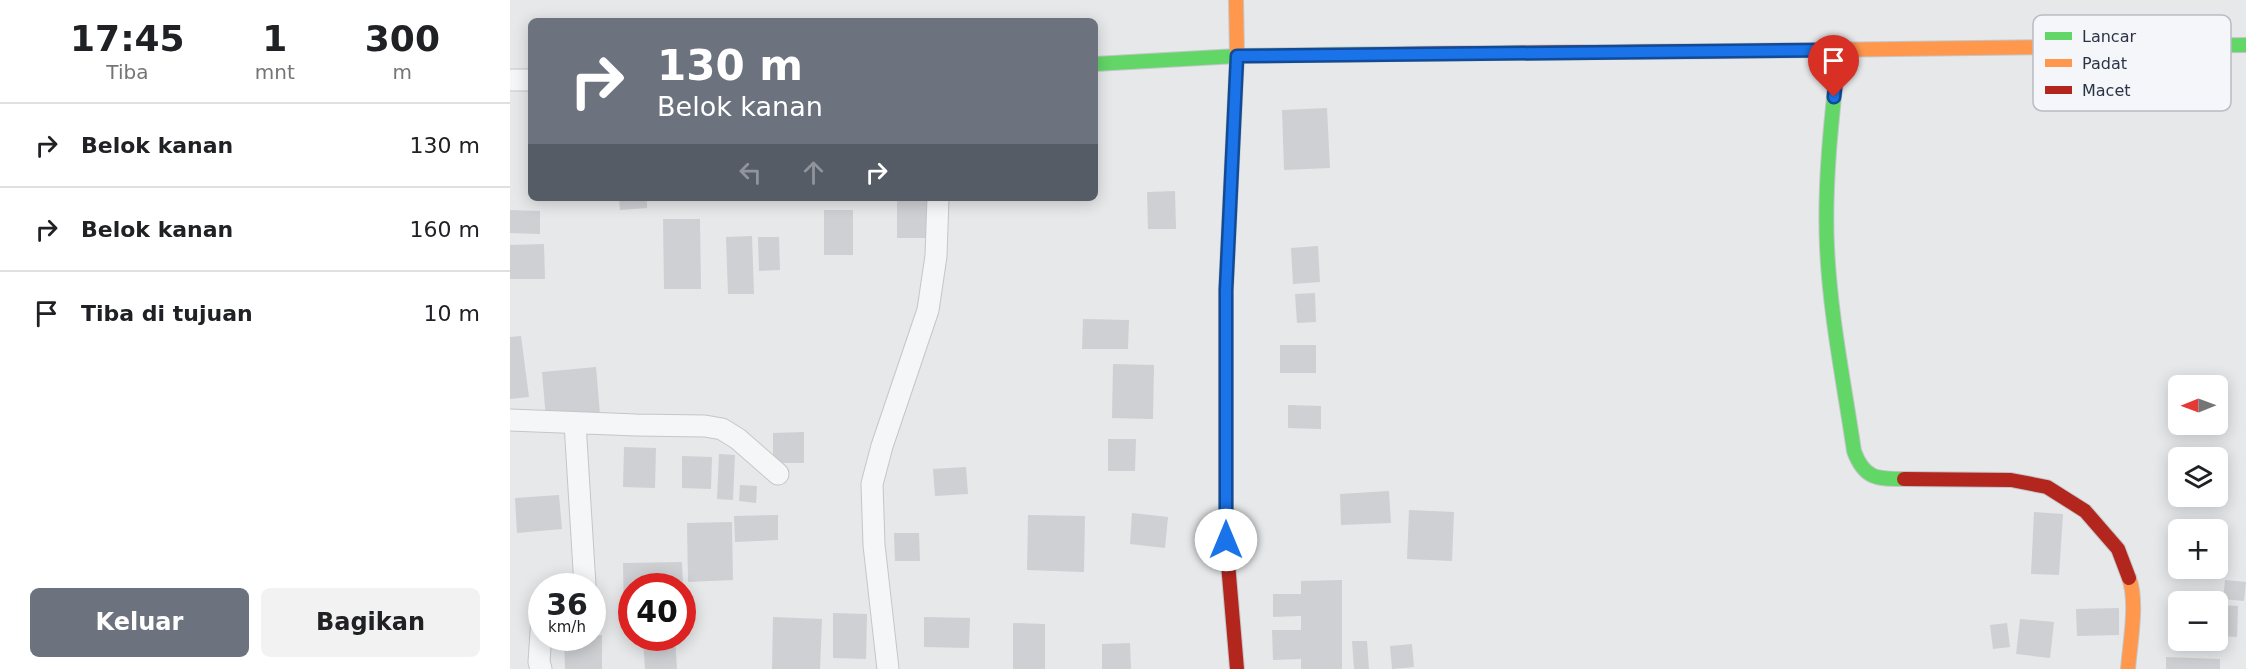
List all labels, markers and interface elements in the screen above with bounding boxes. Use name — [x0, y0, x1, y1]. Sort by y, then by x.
legend — [2033, 15, 2231, 111]
text: 17:45 — [70, 18, 185, 59]
text: 1 — [262, 18, 287, 59]
text: 300 — [365, 18, 440, 59]
text: Lancar — [2082, 27, 2136, 46]
pin — [1808, 35, 1859, 97]
text: 130 m — [657, 41, 803, 90]
icon: right — [558, 42, 636, 120]
icon: arrive — [1817, 44, 1850, 77]
text: Padat — [2082, 54, 2127, 73]
text: Tiba — [106, 60, 148, 84]
text: mnt — [255, 60, 295, 84]
text: m — [393, 60, 412, 84]
text: Macet — [2082, 81, 2131, 100]
text: Belok kanan — [657, 91, 823, 122]
icon: right — [30, 129, 63, 162]
text: Belok kanan — [81, 133, 233, 158]
text: 130 m — [410, 133, 480, 158]
icon: left — [734, 156, 767, 189]
icon: ahead — [797, 156, 830, 189]
icon: right — [860, 156, 893, 189]
icon: right — [30, 213, 63, 246]
text: Belok kanan — [81, 217, 233, 242]
text: 160 m — [410, 217, 480, 242]
icon: arrive — [30, 297, 63, 330]
text: Tiba di tujuan — [81, 301, 253, 326]
text: 10 m — [424, 301, 480, 326]
north arrow — [2168, 375, 2228, 435]
map controls — [2168, 375, 2228, 651]
button: layers — [2168, 447, 2228, 507]
position arrow — [1194, 508, 1258, 572]
button: + — [2168, 519, 2228, 579]
speed limit sign: 40 — [618, 573, 696, 651]
text: 36 — [546, 587, 588, 622]
button: Keluar — [30, 588, 249, 657]
button: Bagikan — [261, 588, 480, 657]
button: − — [2168, 591, 2228, 651]
text: km/h — [548, 618, 586, 636]

